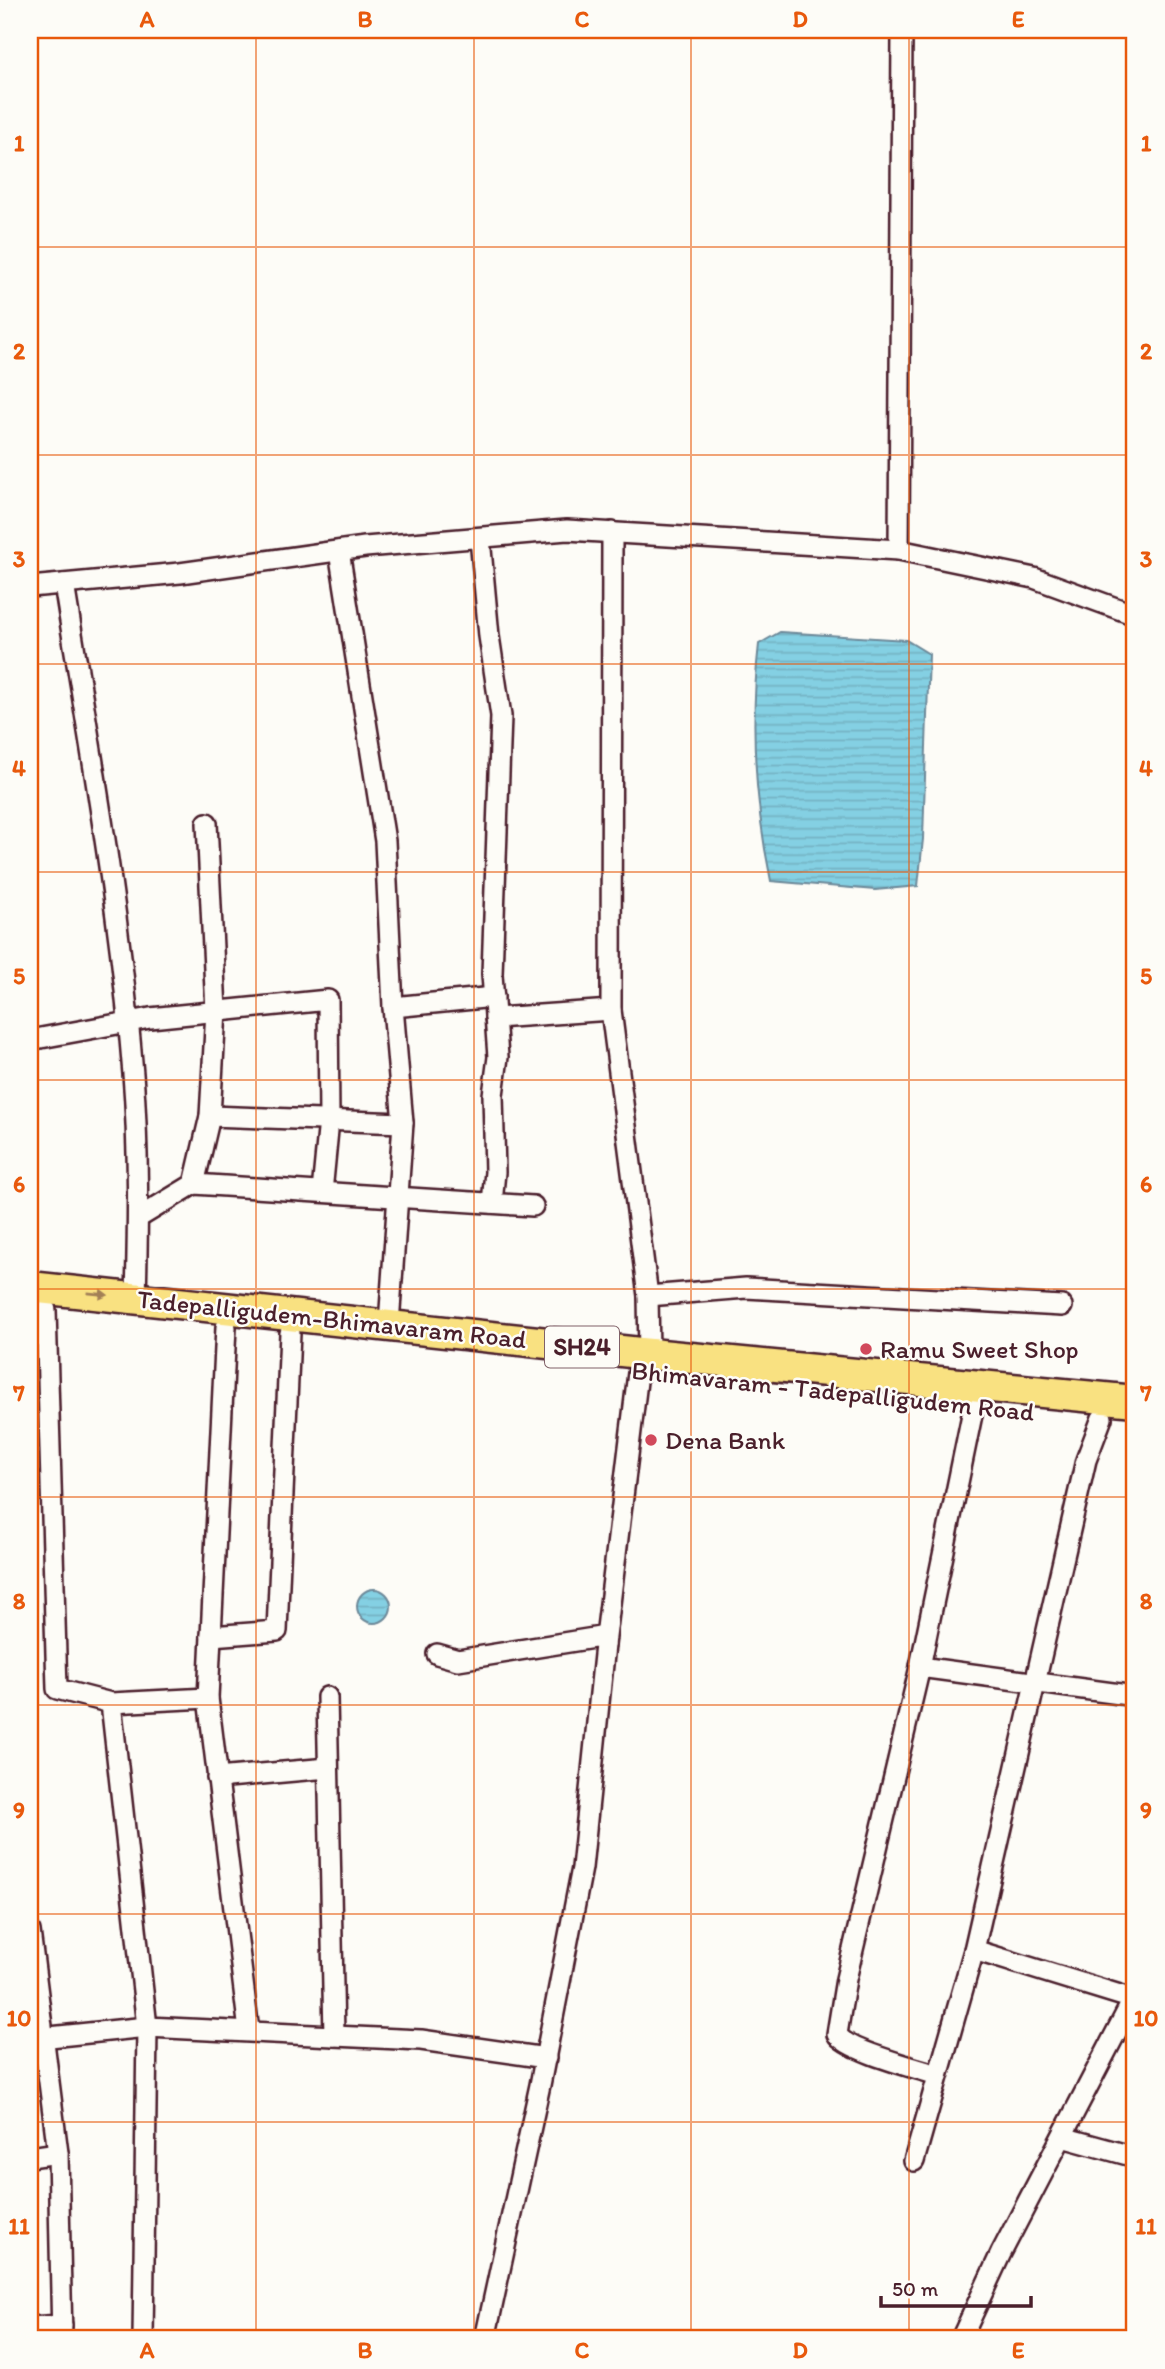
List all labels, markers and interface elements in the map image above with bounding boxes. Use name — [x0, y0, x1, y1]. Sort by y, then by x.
text: A — [139, 5, 155, 33]
text: B — [358, 5, 373, 33]
text: C — [575, 5, 590, 33]
text: D — [792, 5, 808, 33]
text: E — [1012, 5, 1025, 33]
text: 1 — [14, 129, 25, 157]
text: 1 — [1141, 129, 1152, 157]
text: 2 — [13, 337, 26, 365]
text: 2 — [1140, 337, 1153, 365]
text: 3 — [13, 545, 26, 573]
text: 3 — [1140, 545, 1153, 573]
text: 4 — [12, 754, 26, 782]
text: 4 — [1139, 754, 1153, 782]
text: 5 — [13, 962, 25, 990]
text: 5 — [1140, 962, 1152, 990]
text: 6 — [13, 1170, 25, 1198]
text: 6 — [1140, 1170, 1152, 1198]
street label: Tadepalligudem-Bhimavaram Road — [136, 1283, 529, 1355]
one-way arrow — [87, 1289, 109, 1300]
road number: SH24 — [545, 1326, 619, 1367]
place label: Ramu Sweet Shop — [880, 1333, 1079, 1365]
marker: Ramu Sweet Shop — [858, 1341, 874, 1357]
street label: Bhimavaram - Tadepalligudem Road — [630, 1354, 1037, 1428]
text: 7 — [12, 1379, 25, 1407]
text: 7 — [1139, 1379, 1152, 1407]
place label: Dena Bank — [665, 1424, 786, 1456]
marker: Dena Bank — [643, 1432, 659, 1448]
text: 8 — [13, 1587, 26, 1615]
text: 8 — [1140, 1587, 1153, 1615]
text: 9 — [13, 1796, 25, 1824]
text: 9 — [1140, 1796, 1152, 1824]
text: 10 — [7, 2004, 31, 2032]
text: 10 — [1134, 2004, 1158, 2032]
text: 11 — [8, 2212, 30, 2240]
text: 11 — [1135, 2212, 1157, 2240]
scale bar — [881, 2264, 1032, 2308]
text: 50 m — [892, 2276, 939, 2301]
text: A — [139, 2336, 155, 2364]
text: B — [358, 2336, 373, 2364]
text: C — [575, 2336, 590, 2364]
text: D — [792, 2336, 808, 2364]
text: E — [1012, 2336, 1025, 2364]

